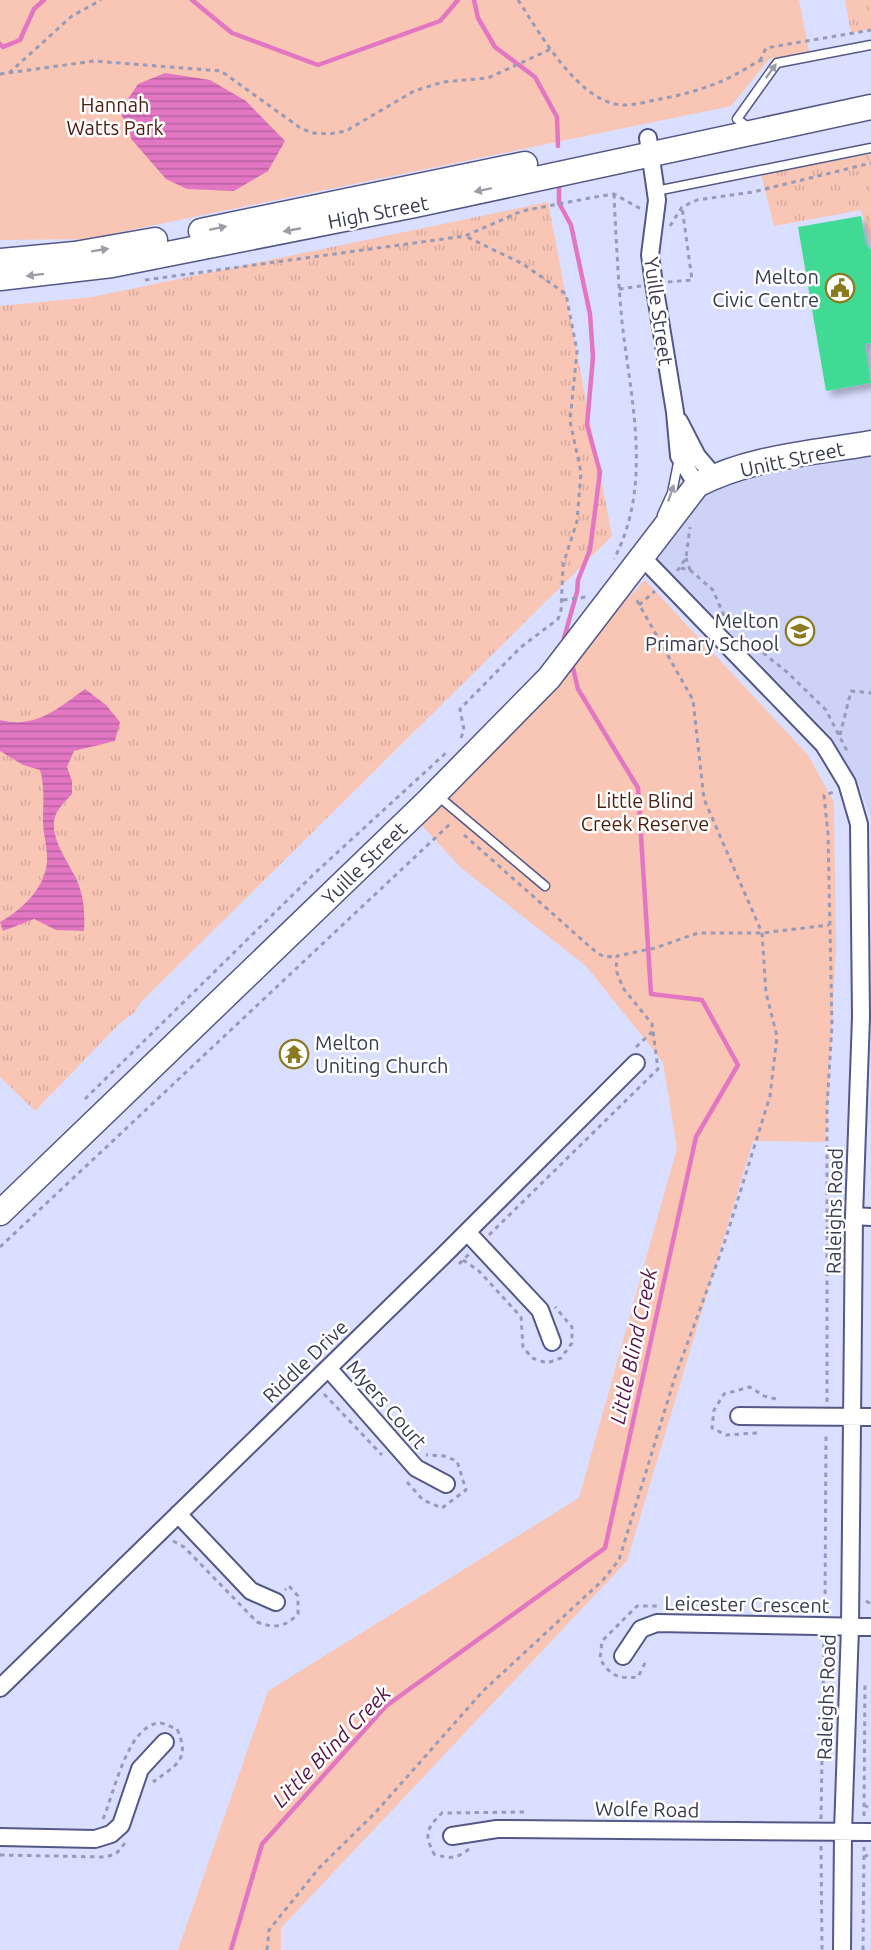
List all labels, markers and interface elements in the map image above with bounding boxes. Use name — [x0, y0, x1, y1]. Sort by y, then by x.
one-way arrow — [765, 64, 777, 80]
park label: Hannah Watts Park — [66, 93, 164, 139]
one-way arrow — [474, 186, 493, 196]
street label: High Street — [326, 191, 430, 233]
one-way arrow — [208, 222, 227, 232]
one-way arrow — [283, 226, 302, 235]
one-way arrow — [90, 245, 109, 254]
street label: Yuille Street — [640, 255, 678, 367]
place label: Melton Civic Centre — [712, 265, 819, 311]
one-way arrow — [26, 271, 45, 280]
public building icon: Melton Civic Centre — [824, 272, 856, 304]
street label: Unitt Street — [738, 437, 846, 481]
one-way arrow — [667, 484, 676, 502]
place label: Melton Primary School — [645, 609, 779, 655]
school or university icon: Melton Primary School — [784, 615, 816, 647]
park label: Little Blind Creek Reserve — [581, 789, 709, 835]
street label: Yuille Street — [317, 817, 411, 909]
place label: Melton Uniting Church — [315, 1031, 449, 1077]
temple icon: Melton Uniting Church — [278, 1038, 310, 1070]
street label: Raleighs Road — [821, 1148, 847, 1274]
water label: Little Blind Creek — [605, 1266, 661, 1426]
street label: Riddle Drive — [258, 1315, 352, 1407]
street label: Myers Court — [342, 1355, 432, 1453]
street label: Leicester Crescent — [664, 1591, 830, 1617]
street label: Raleighs Road — [812, 1634, 840, 1760]
water label: Little Blind Creek — [267, 1680, 395, 1811]
street label: Wolfe Road — [595, 1797, 699, 1821]

